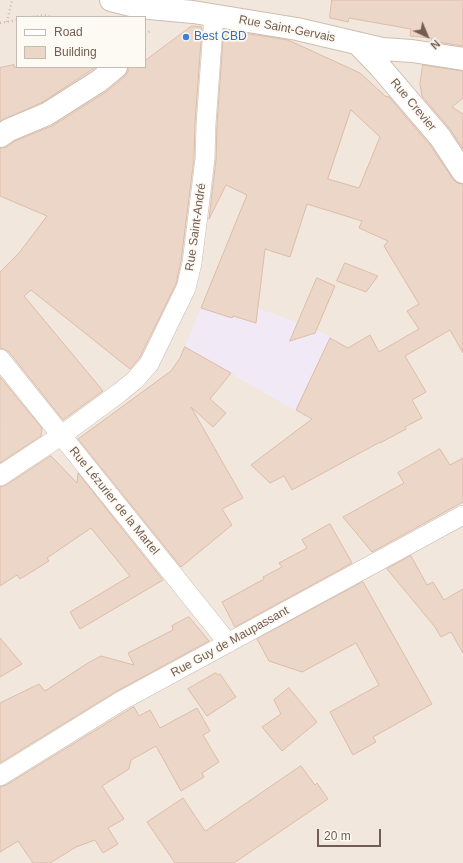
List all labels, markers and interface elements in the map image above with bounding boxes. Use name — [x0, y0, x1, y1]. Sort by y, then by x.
street label: Rue Saint-Gervais — [238, 13, 336, 45]
legend — [16, 16, 146, 68]
north arrow — [407, 16, 447, 56]
text: Road — [54, 25, 83, 39]
place label: Best CBD — [194, 30, 247, 44]
marker: Best CBD — [181, 32, 191, 42]
text: N — [428, 38, 442, 52]
text: Building — [54, 45, 97, 59]
street label: Rue Crevier — [387, 76, 439, 134]
street label: Rue Saint-André — [183, 182, 209, 272]
street label: Rue Lézurier de la Martel — [66, 444, 162, 558]
street label: Rue Guy de Maupassant — [168, 604, 292, 680]
scale bar — [319, 821, 383, 847]
text: 20 m — [324, 829, 351, 843]

